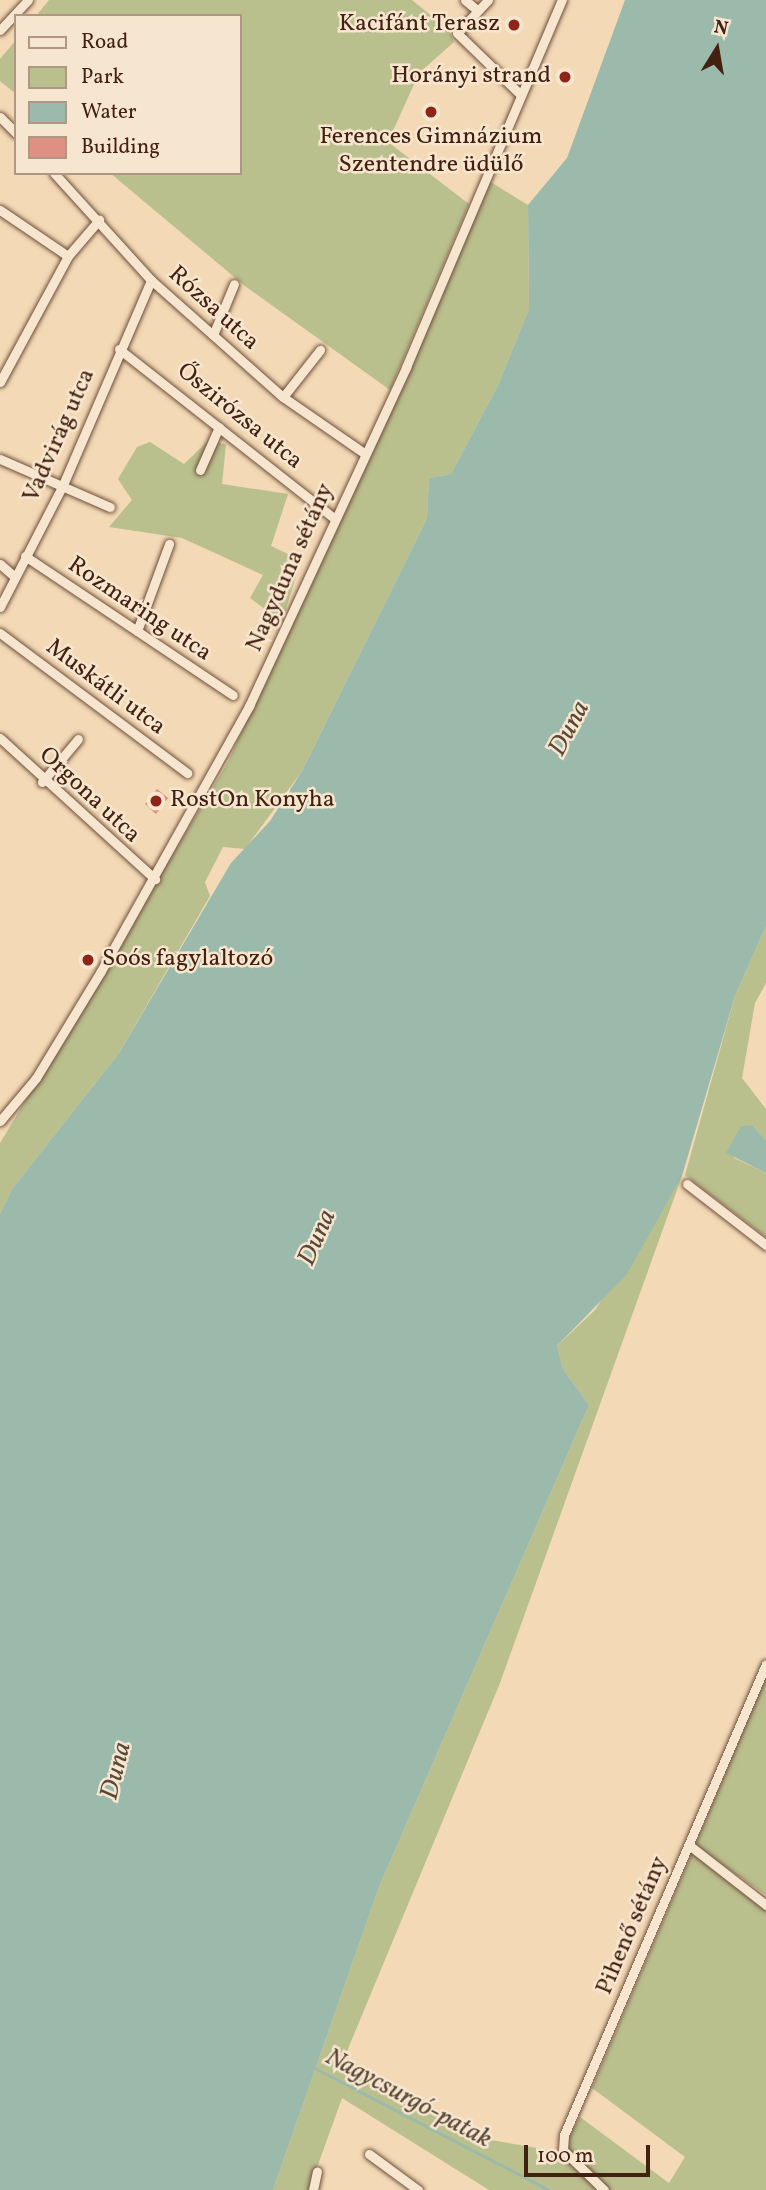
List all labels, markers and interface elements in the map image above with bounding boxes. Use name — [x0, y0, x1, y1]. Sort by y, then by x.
place label: Kacifánt Terasz — [338, 11, 500, 39]
legend — [14, 14, 242, 175]
north arrow — [682, 14, 752, 84]
text: N — [712, 14, 730, 42]
marker: Kacifánt Terasz — [506, 17, 522, 33]
text: Road — [81, 28, 128, 57]
text: Park — [81, 63, 124, 92]
place label: Horányi strand — [391, 63, 551, 91]
marker: Horányi strand — [557, 69, 573, 85]
text: Water — [81, 98, 137, 127]
marker: Ferences Gimnázium Szentendre üdülő — [423, 104, 439, 120]
place label: Ferences Gimnázium Szentendre üdülő — [320, 124, 542, 180]
text: Building — [81, 133, 160, 162]
street label: Rózsa utca — [162, 261, 264, 357]
street label: Őszirózsa utca — [170, 358, 308, 476]
street label: Vadvirág utca — [18, 365, 102, 507]
street label: Nagyduna sétány — [241, 479, 341, 657]
street label: Rozmaring utca — [62, 551, 216, 669]
street label: Muskátli utca — [39, 634, 171, 742]
water label: Duna — [543, 696, 597, 762]
street label: Orgona utca — [32, 742, 146, 850]
place label: RostOn Konyha — [170, 787, 335, 815]
marker: RostOn Konyha — [148, 793, 164, 809]
place label: Soós fagylaltozó — [102, 946, 273, 974]
marker: Soós fagylaltozó — [80, 952, 96, 968]
water label: Duna — [292, 1205, 344, 1271]
water label: Duna — [95, 1739, 139, 1803]
street label: Pihenő sétány — [591, 1853, 675, 1999]
water label: Nagycsurgó-patak — [320, 2042, 496, 2156]
scale bar — [528, 2130, 654, 2174]
text: 100 m — [537, 2142, 594, 2171]

